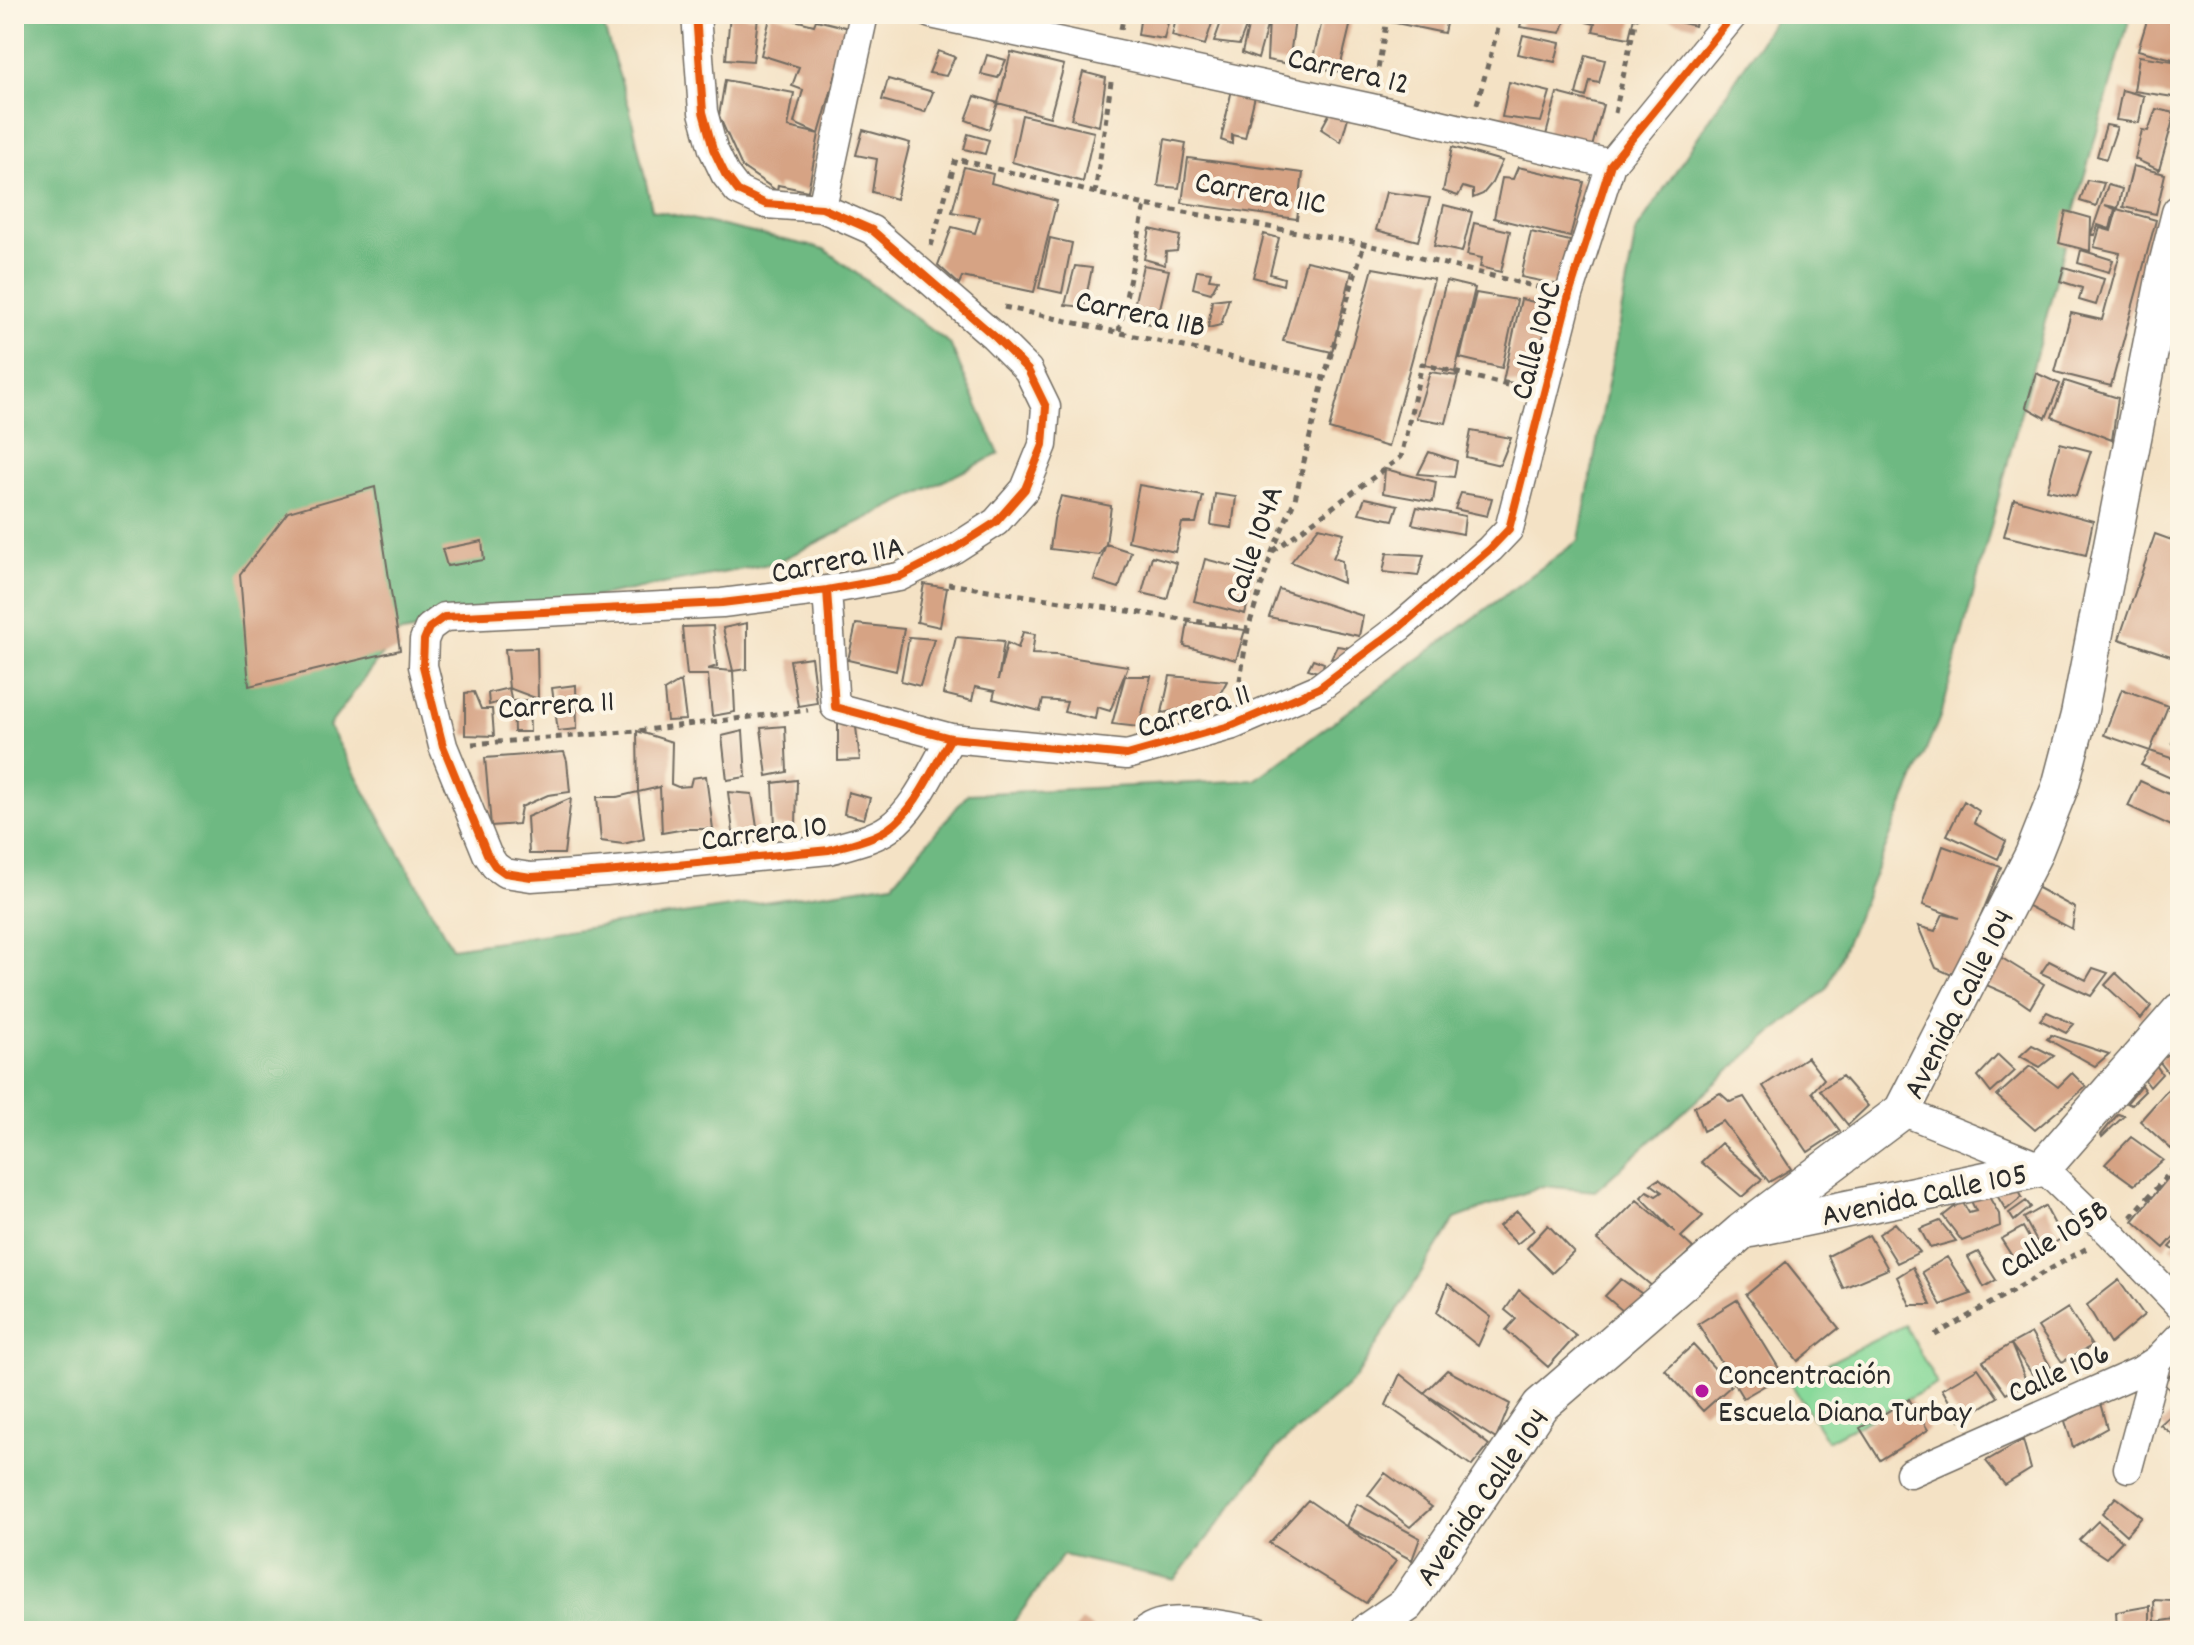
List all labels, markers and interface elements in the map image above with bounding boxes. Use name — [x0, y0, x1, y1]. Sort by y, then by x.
street label: Carrera 12 — [1282, 38, 1413, 110]
street label: Carrera 11C — [1191, 162, 1329, 230]
street label: Calle 104C — [1501, 277, 1577, 406]
street label: Carrera 11B — [1071, 281, 1209, 353]
street label: Calle 104A — [1215, 480, 1298, 611]
street label: Carrera 11A — [768, 526, 909, 599]
street label: Carrera 11 — [1132, 674, 1257, 754]
street label: Carrera 11 — [496, 681, 616, 735]
street label: Carrera 10 — [699, 805, 831, 867]
street label: Avenida Calle 104 — [1894, 902, 2029, 1108]
street label: Avenida Calle 105 — [1818, 1154, 2032, 1242]
street label: Calle 105B — [1992, 1189, 2120, 1293]
street label: Calle 106 — [2002, 1333, 2119, 1418]
place label: Concentración Escuela Diana Turbay — [1718, 1355, 1973, 1438]
marker: Concentración Escuela Diana Turbay — [1693, 1382, 1711, 1400]
street label: Avenida Calle 104 — [1407, 1400, 1564, 1597]

